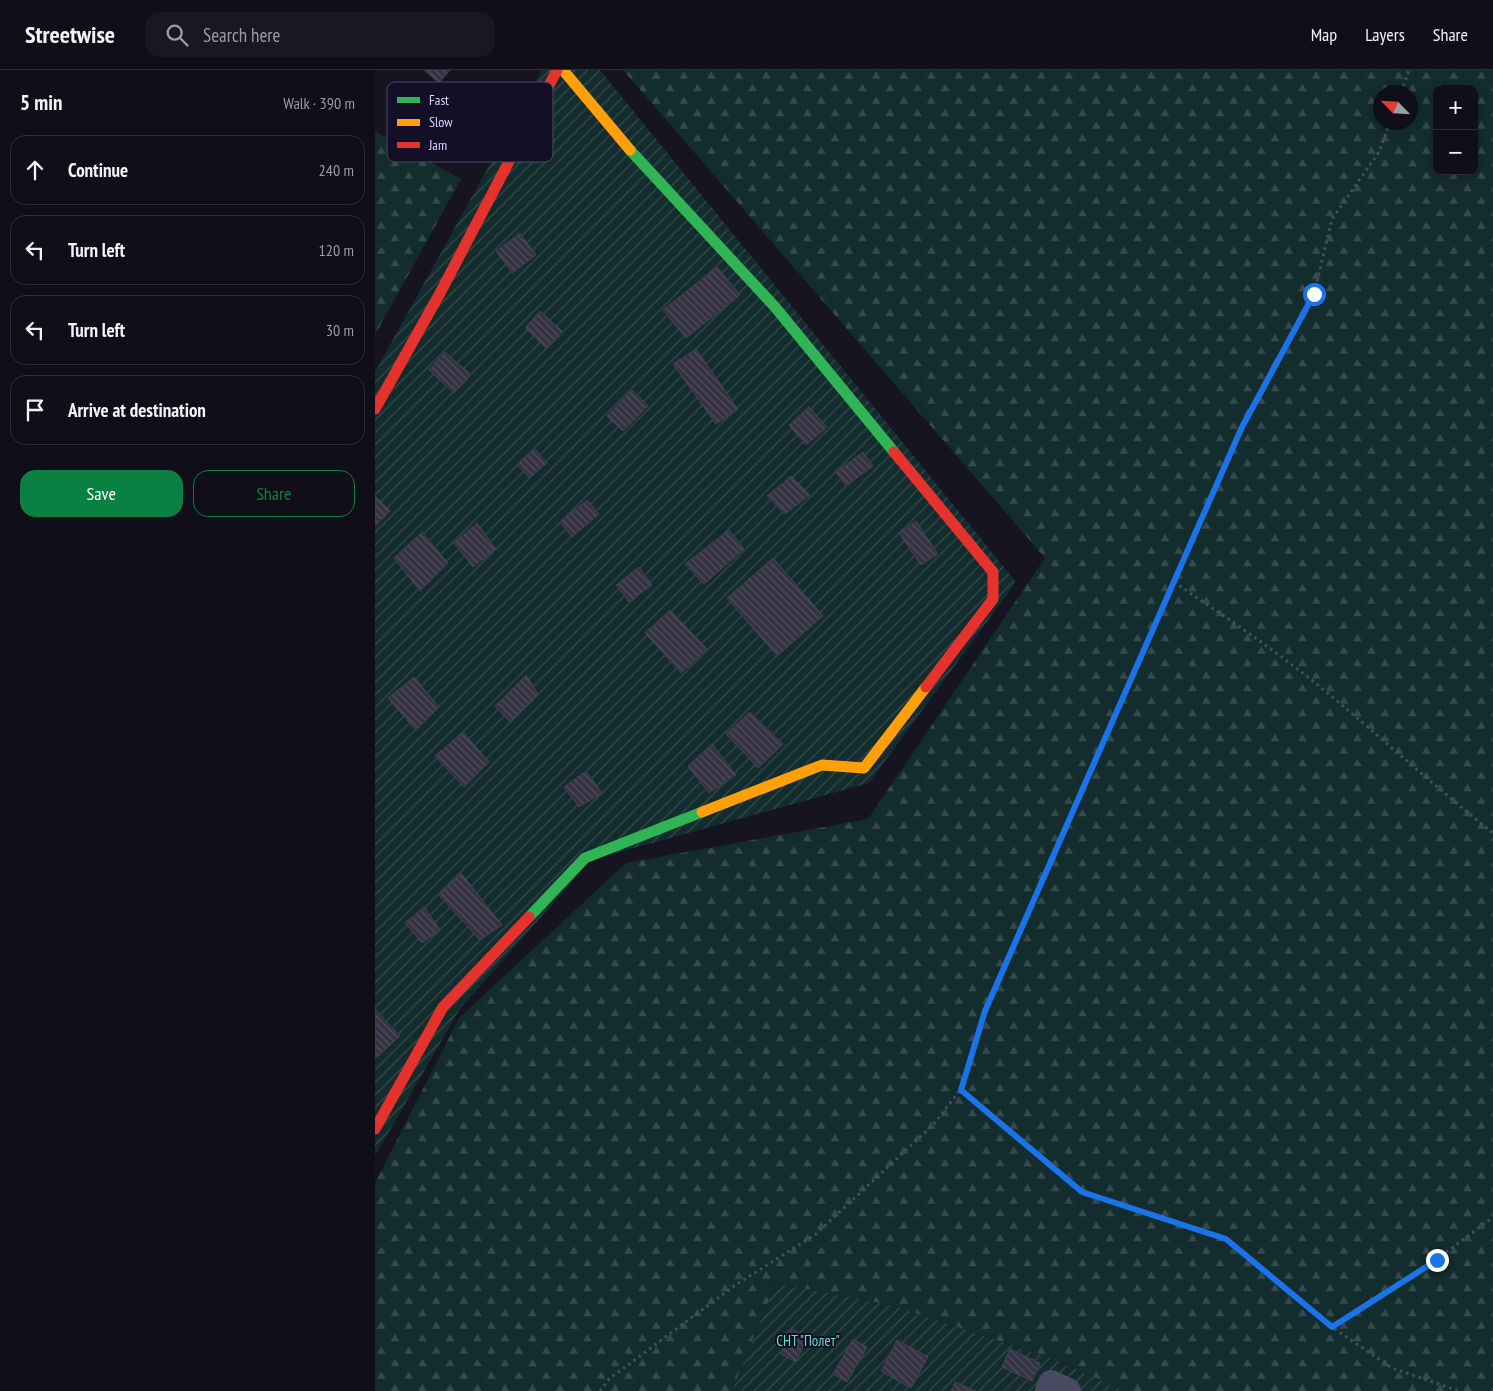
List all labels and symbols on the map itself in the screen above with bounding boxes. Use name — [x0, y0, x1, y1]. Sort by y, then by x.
legend — [387, 82, 553, 162]
north arrow — [1373, 85, 1418, 130]
text: Fast — [429, 91, 449, 109]
text: Slow — [429, 113, 453, 131]
text: Jam — [428, 136, 447, 154]
route start — [1303, 283, 1326, 306]
route end — [1426, 1249, 1449, 1272]
park label: СНТ "Полет" — [776, 1331, 840, 1350]

